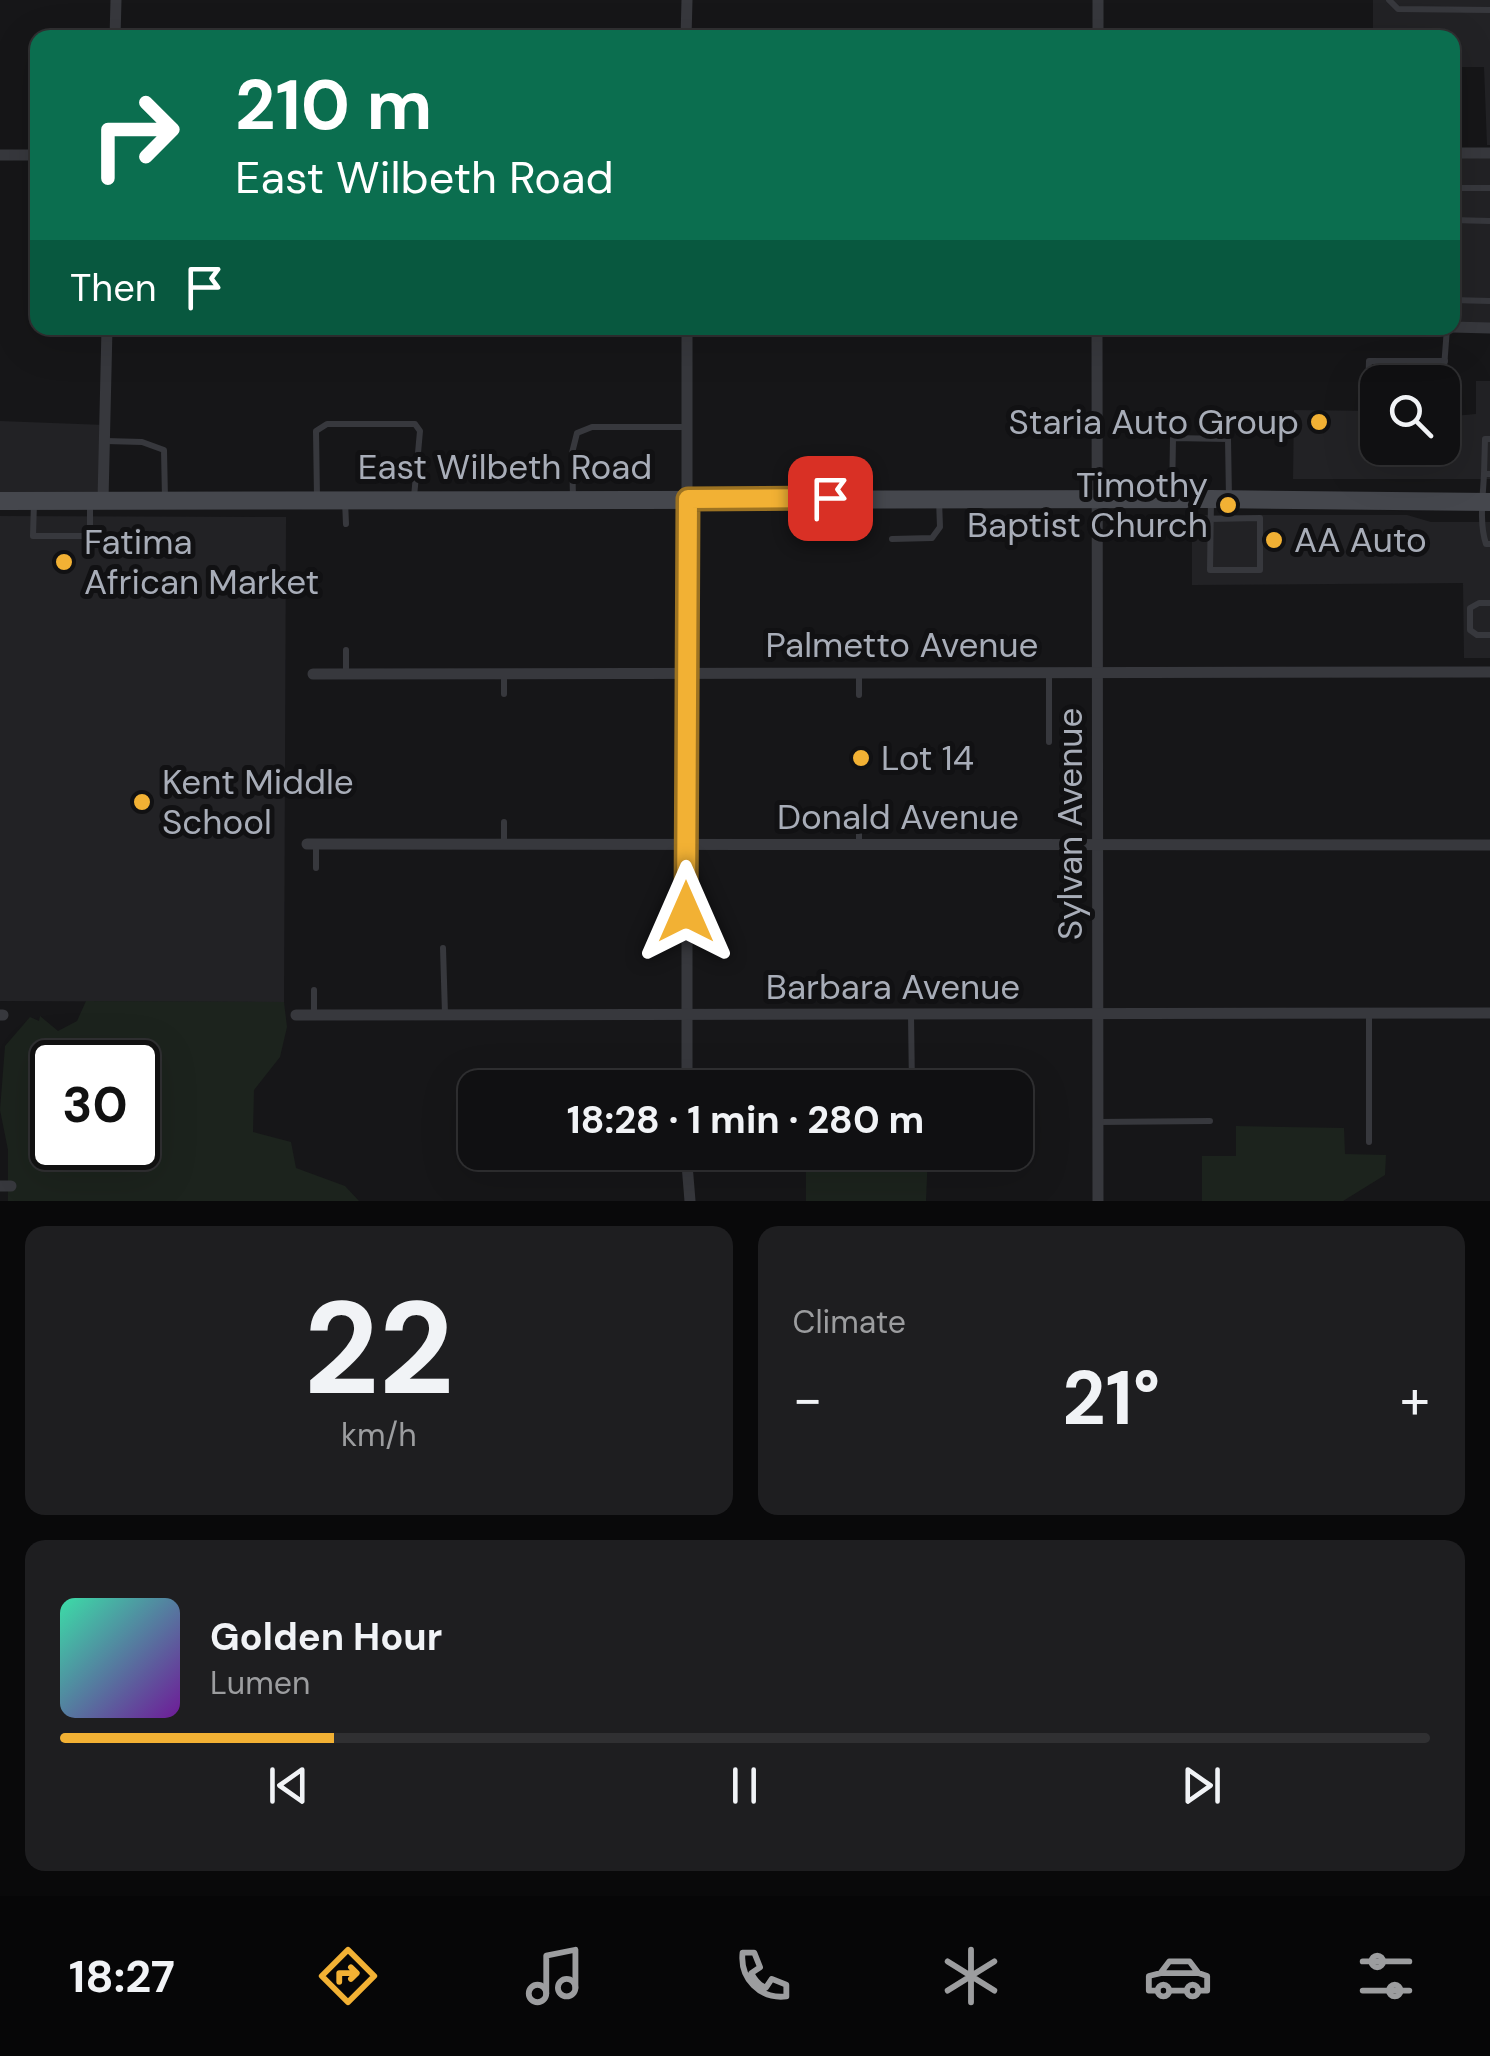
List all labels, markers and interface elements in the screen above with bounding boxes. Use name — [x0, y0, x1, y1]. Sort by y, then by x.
text: 210 m — [235, 60, 432, 151]
icon: right — [70, 70, 200, 200]
text: East Wilbeth Road — [235, 148, 614, 207]
icon: arrive — [177, 260, 232, 315]
text: Then — [70, 263, 157, 313]
map controls — [1360, 365, 1460, 465]
button: search — [1360, 365, 1460, 465]
place label: Staria Auto Group — [1008, 399, 1299, 445]
marker: Staria Auto Group — [1308, 411, 1330, 433]
street label: East Wilbeth Road — [358, 444, 652, 490]
pin — [788, 456, 873, 541]
place label: Timothy Baptist Church — [967, 462, 1208, 548]
icon: arrive — [803, 471, 858, 526]
marker: Timothy Baptist Church — [1217, 494, 1239, 516]
place label: AA Auto — [1294, 517, 1427, 563]
place label: Fatima African Market — [84, 519, 319, 605]
marker: AA Auto — [1263, 529, 1285, 551]
marker: Fatima African Market — [53, 551, 75, 573]
street label: Palmetto Avenue — [766, 622, 1038, 668]
street label: Sylvan Avenue — [1047, 708, 1093, 940]
place label: Lot 14 — [881, 735, 974, 781]
marker: Lot 14 — [850, 747, 872, 769]
place label: Kent Middle School — [162, 759, 354, 845]
marker: Kent Middle School — [131, 791, 153, 813]
street label: Donald Avenue — [777, 794, 1019, 840]
position arrow — [634, 860, 738, 964]
street label: Barbara Avenue — [766, 964, 1020, 1010]
speed limit sign: 30 — [30, 1040, 160, 1170]
text: 18:28 · 1 min · 280 m — [567, 1095, 924, 1145]
text: 22 — [304, 1264, 454, 1433]
text: Climate — [793, 1301, 906, 1343]
text: 21° — [1062, 1350, 1160, 1447]
text: − — [793, 1363, 823, 1435]
text: + — [1400, 1363, 1430, 1435]
text: km/h — [341, 1414, 417, 1456]
text: Golden Hour — [210, 1612, 442, 1662]
text: Lumen — [210, 1662, 310, 1704]
icon: previous — [261, 1758, 316, 1813]
icon: pause — [717, 1758, 772, 1813]
icon: next — [1174, 1758, 1229, 1813]
icon: directions — [313, 1941, 383, 2011]
icon: music — [520, 1941, 590, 2011]
icon: phone — [728, 1941, 798, 2011]
icon: climate — [936, 1941, 1006, 2011]
icon: car — [1143, 1941, 1213, 2011]
icon: filters — [1351, 1941, 1421, 2011]
text: 18:27 — [69, 1947, 175, 2006]

